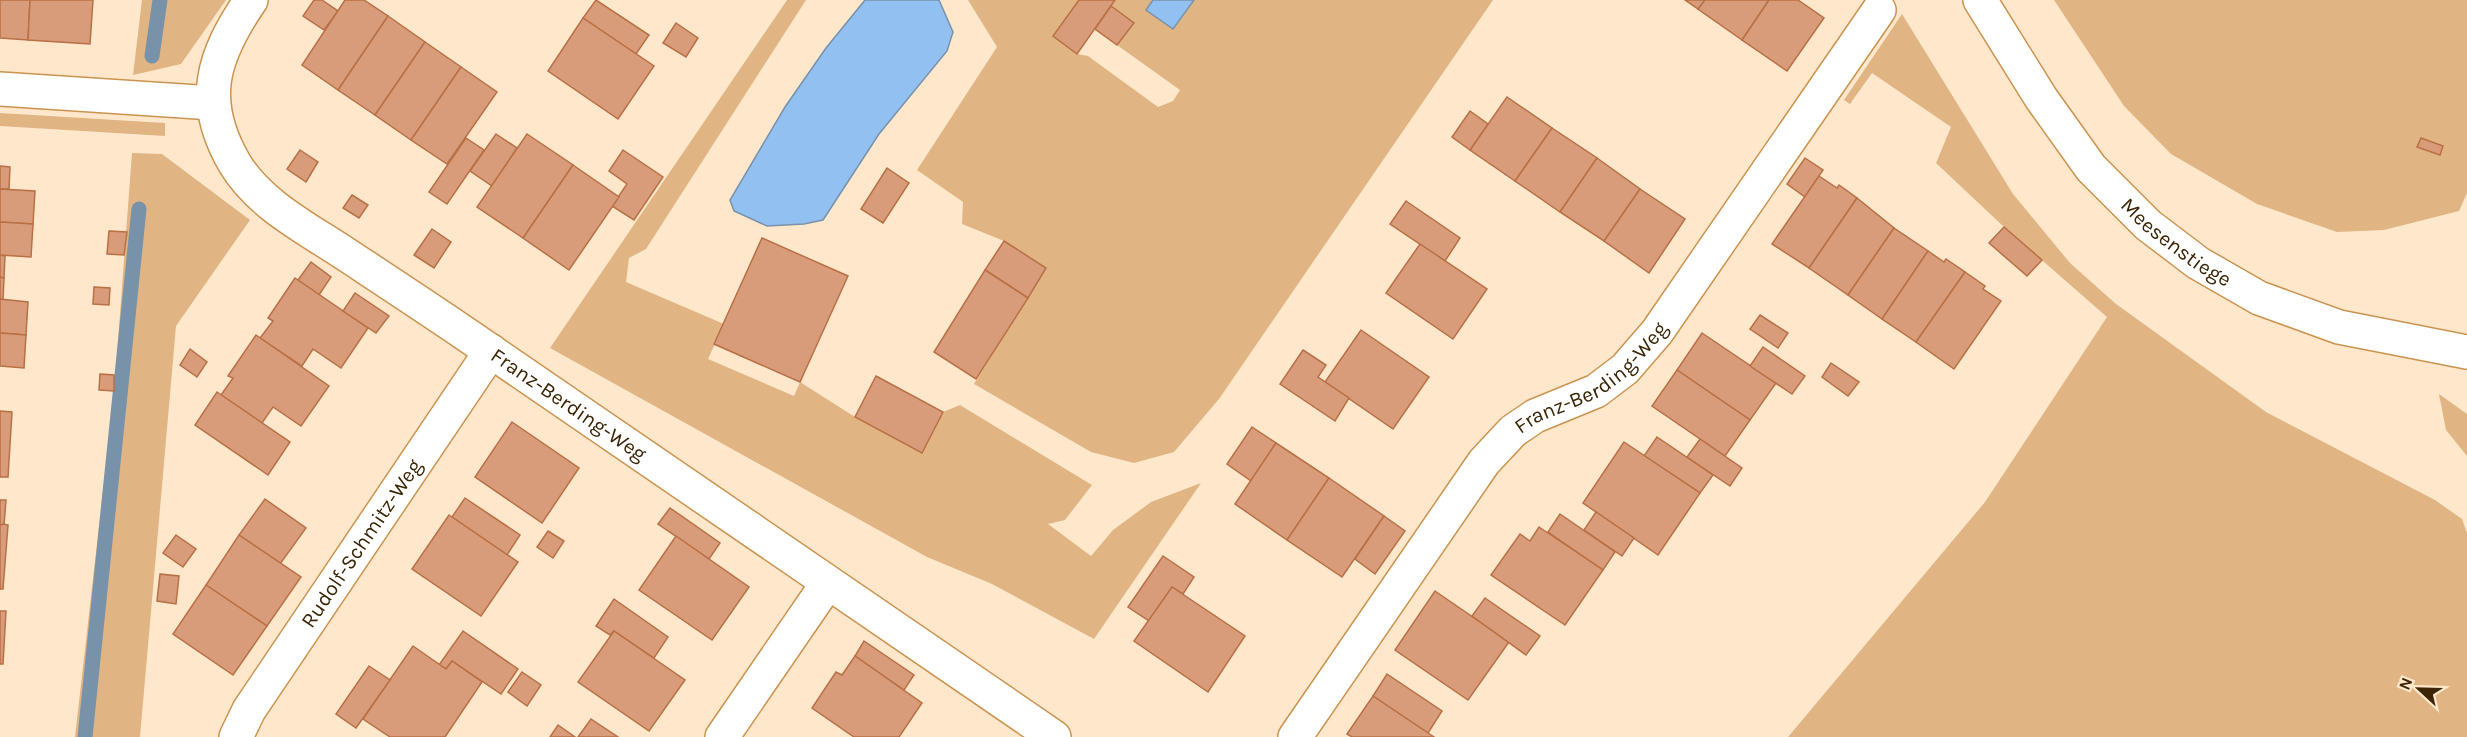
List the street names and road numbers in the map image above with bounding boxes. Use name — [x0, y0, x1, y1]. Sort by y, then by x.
street label: Meesenstiege — [2116, 193, 2236, 292]
street label: Franz-Berding-Weg — [1510, 317, 1672, 438]
street label: Franz-Berding-Weg — [487, 343, 651, 466]
street label: Rudolf-Schmitz-Weg — [296, 454, 427, 632]

